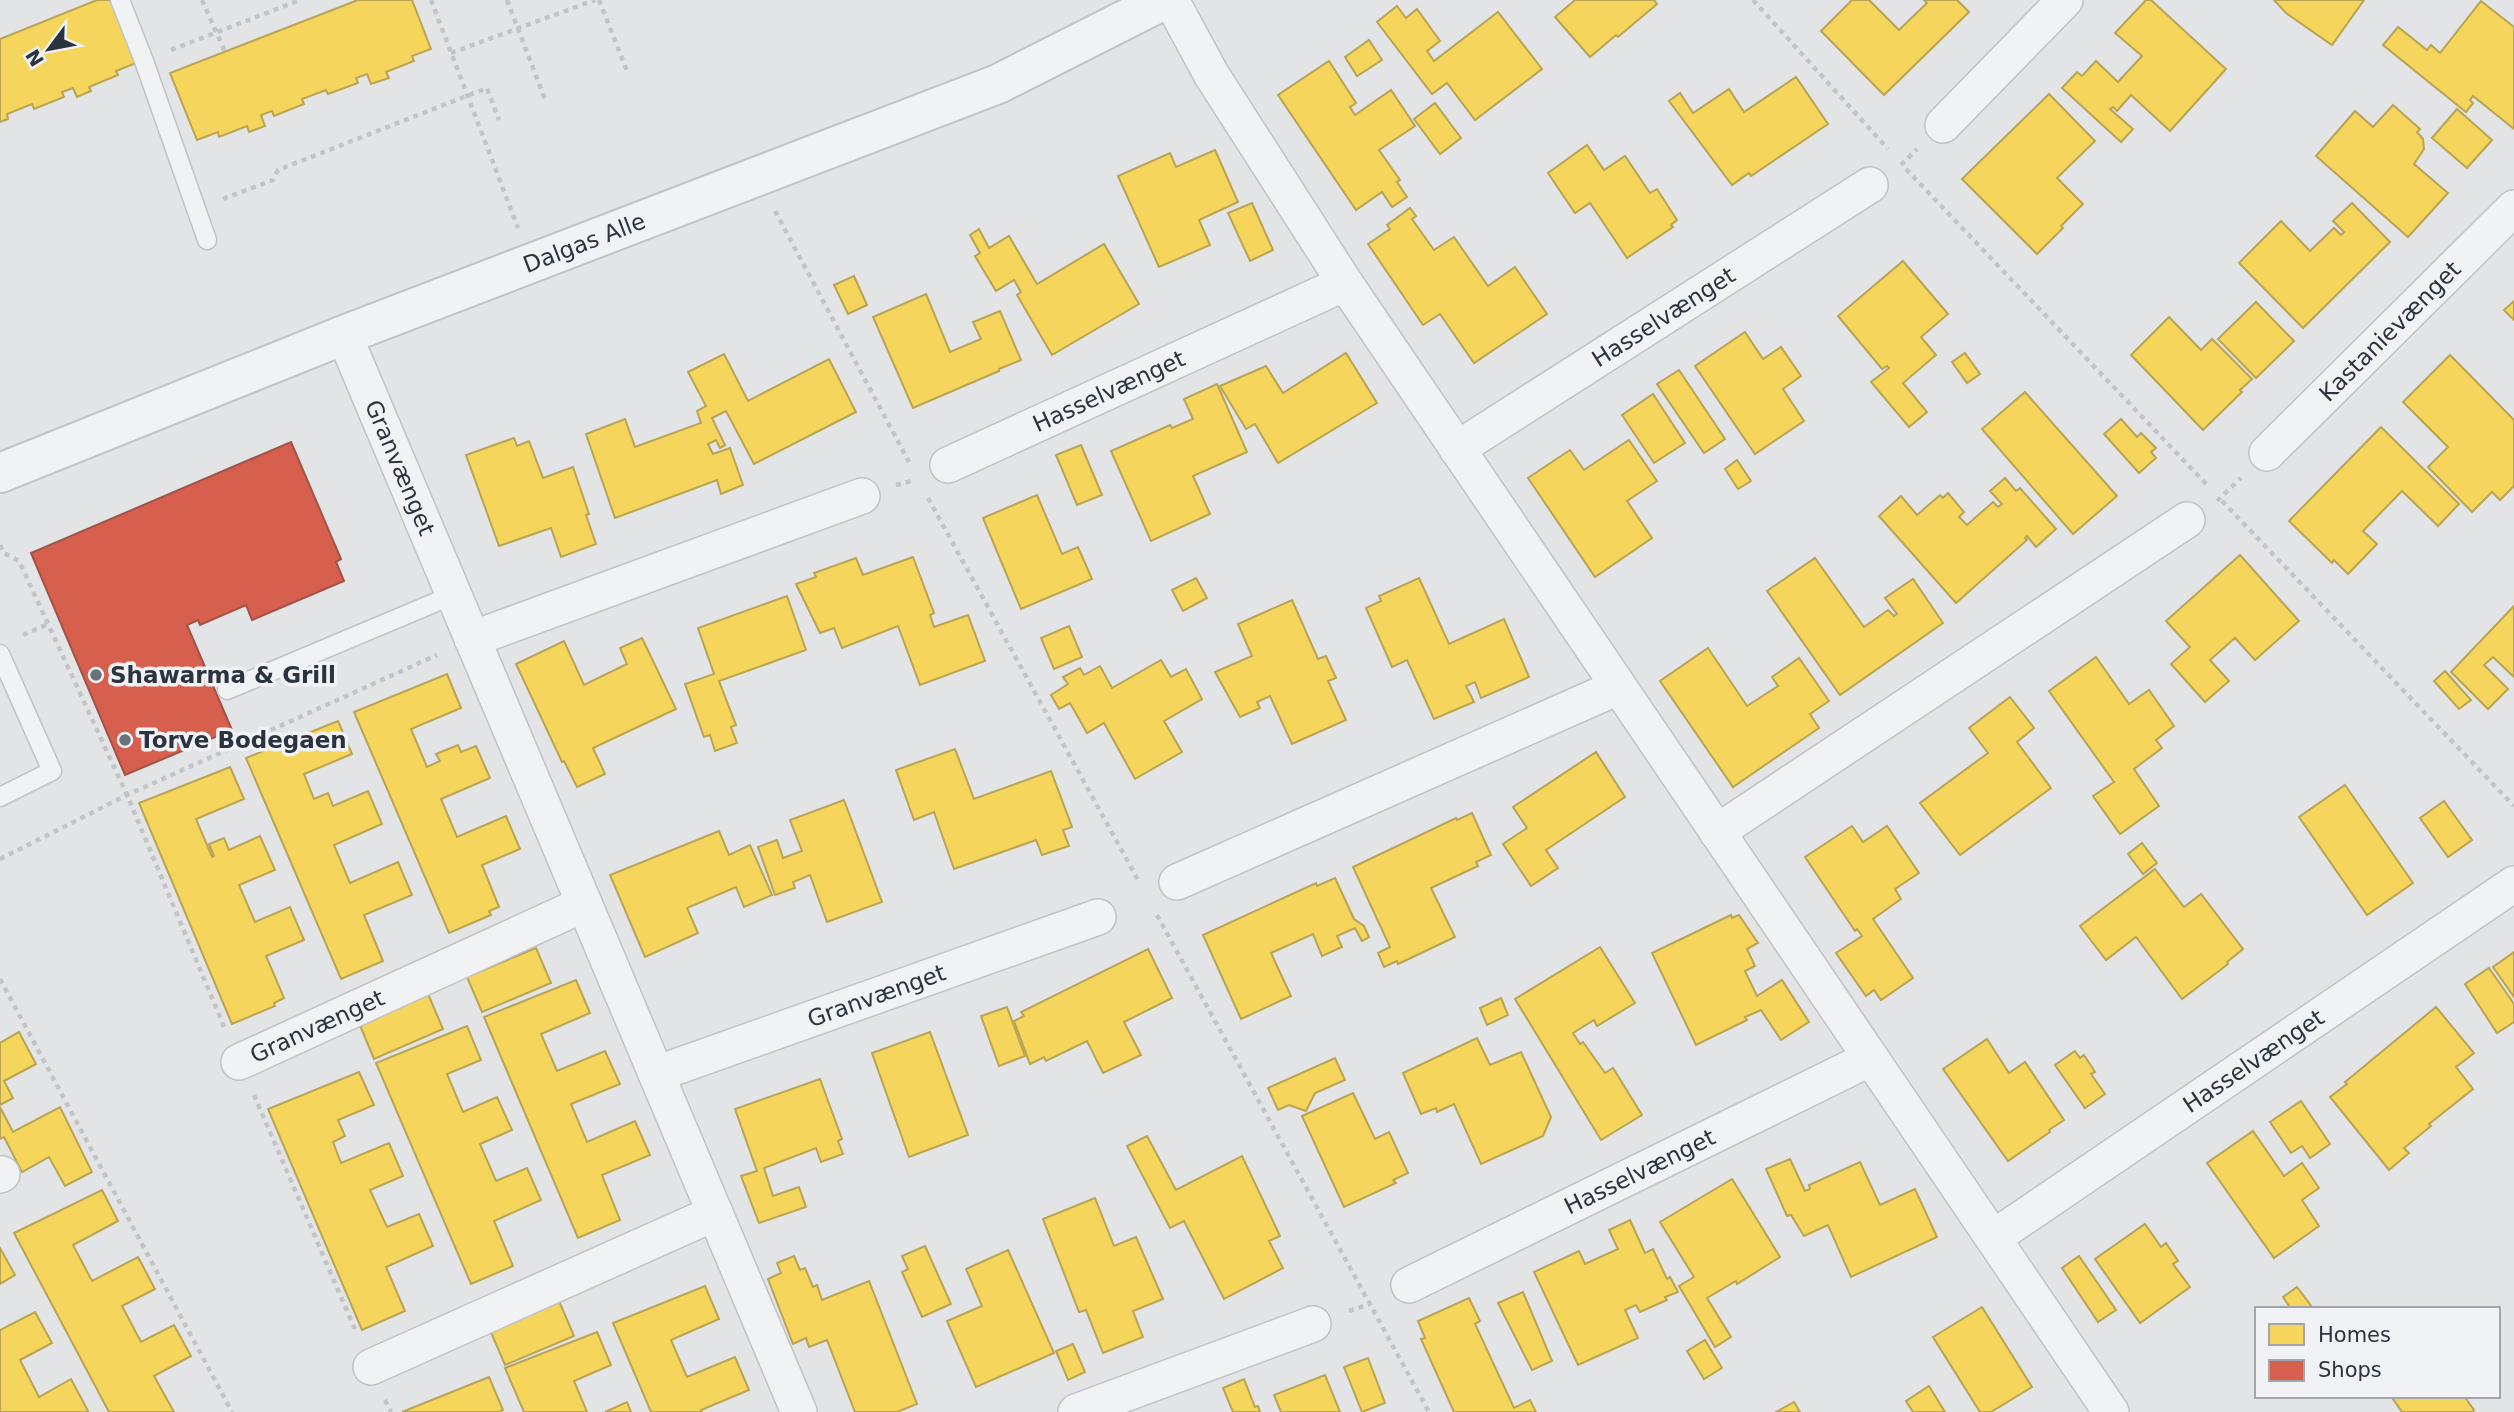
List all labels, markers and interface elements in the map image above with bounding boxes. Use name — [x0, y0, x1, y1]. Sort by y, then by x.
north arrow — [14, 14, 84, 84]
text: N — [21, 45, 48, 71]
street label: Dalgas Alle — [519, 208, 649, 278]
street label: Kastanievænget — [2314, 256, 2466, 406]
street label: Hasselvænget — [1587, 262, 1740, 372]
street label: Hasselvænget — [1029, 345, 1189, 437]
street label: Granvænget — [360, 396, 440, 539]
place label: Shawarma & Grill — [110, 662, 336, 688]
marker: Shawarma & Grill — [88, 667, 104, 683]
place label: Torve Bodegaen — [139, 727, 347, 753]
marker: Torve Bodegaen — [117, 732, 133, 748]
street label: Granvænget — [804, 959, 949, 1032]
street label: Granvænget — [246, 984, 388, 1068]
street label: Hasselvænget — [2178, 1004, 2329, 1118]
street label: Hasselvænget — [1560, 1124, 1719, 1220]
legend — [2255, 1307, 2500, 1398]
text: Homes — [2318, 1323, 2391, 1347]
text: Shops — [2318, 1358, 2382, 1382]

